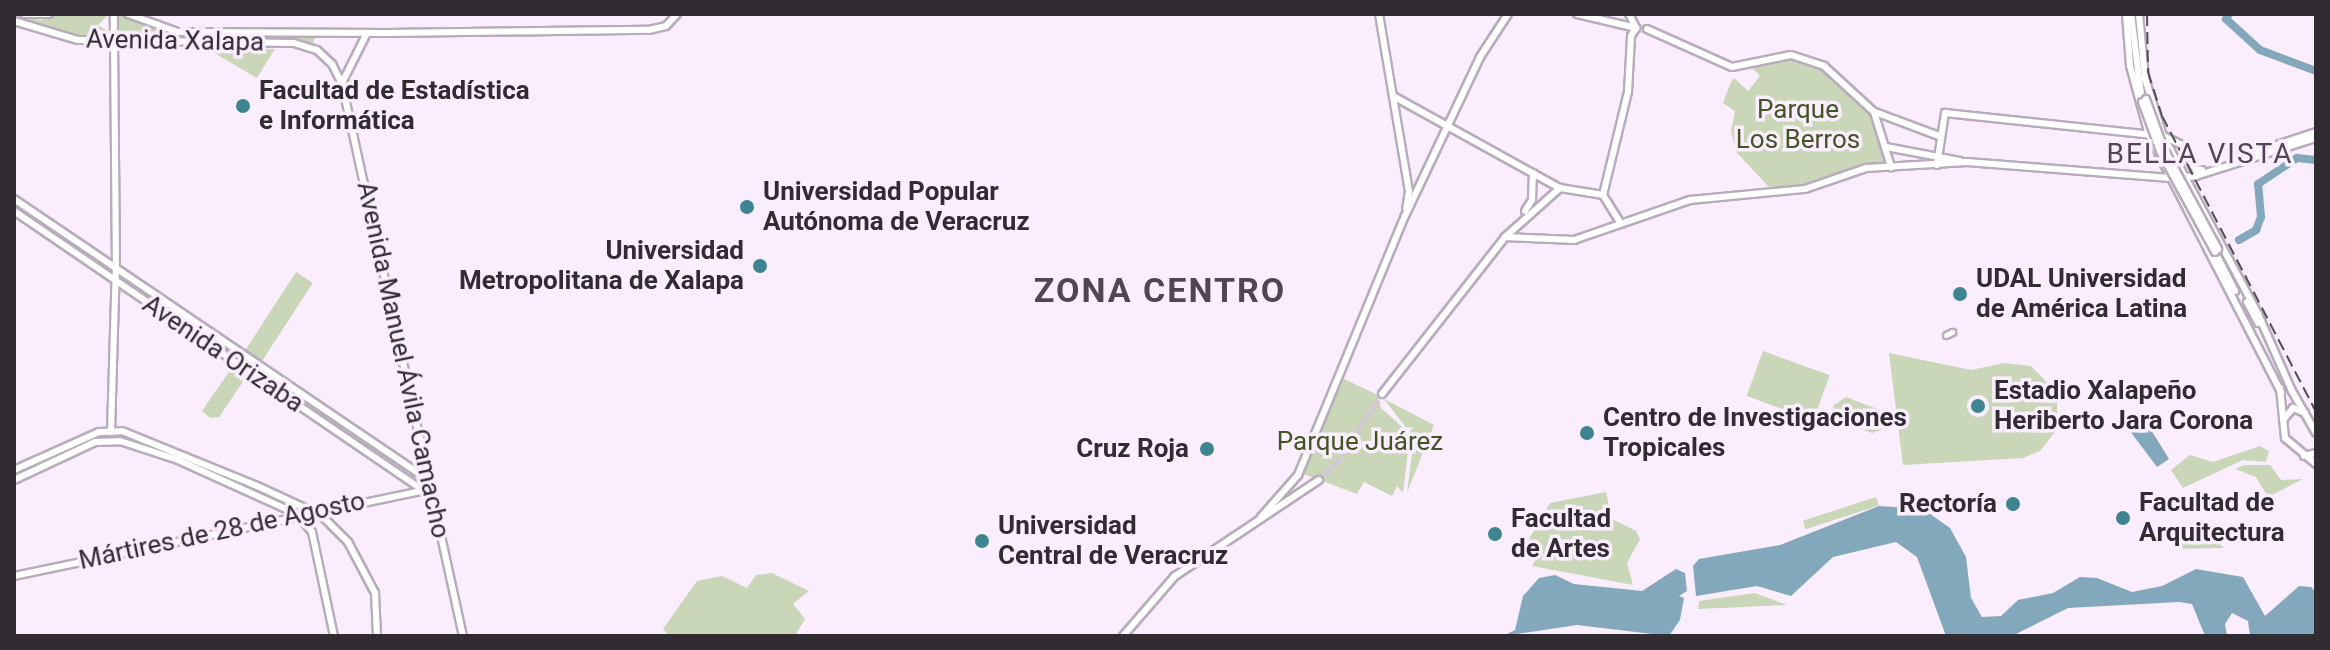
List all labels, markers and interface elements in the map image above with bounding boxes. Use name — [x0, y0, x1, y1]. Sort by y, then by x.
street label: Avenida Xalapa — [86, 24, 264, 58]
place label: Facultad de Estadística e Informática — [259, 75, 530, 136]
park label: Parque Los Berros — [1736, 94, 1860, 156]
marker: Facultad de Estadística e Informática — [234, 97, 252, 115]
district label: BELLA VISTA — [2107, 137, 2293, 171]
place label: Universidad Popular Autónoma de Veracruz — [763, 176, 1030, 238]
street label: Avenida Manuel Ávila Camacho — [350, 179, 456, 541]
marker: Universidad Popular Autónoma de Veracruz — [738, 198, 756, 216]
place label: Universidad Metropolitana de Xalapa — [459, 235, 744, 296]
marker: Universidad Metropolitana de Xalapa — [751, 257, 769, 275]
place label: UDAL Universidad de América Latina — [1976, 263, 2187, 324]
district label: ZONA CENTRO — [1034, 271, 1286, 311]
marker: UDAL Universidad de América Latina — [1951, 285, 1969, 303]
street label: Avenida Orizaba — [137, 289, 309, 419]
place label: Estadio Xalapeño Heriberto Jara Corona — [1994, 375, 2253, 436]
marker: Estadio Xalapeño Heriberto Jara Corona — [1969, 397, 1987, 415]
place label: Centro de Investigaciones Tropicales — [1603, 402, 1907, 464]
marker: Centro de Investigaciones Tropicales — [1578, 424, 1596, 442]
park label: Parque Juárez — [1277, 426, 1443, 458]
place label: Cruz Roja — [1076, 433, 1189, 465]
marker: Cruz Roja — [1196, 438, 1218, 460]
street label: Mártires de 28 de Agosto — [76, 485, 368, 577]
place label: Facultad de Arquitectura — [2139, 487, 2285, 548]
place label: Rectoría — [1899, 488, 1997, 520]
marker: Rectoría — [2004, 495, 2022, 513]
place label: Facultad de Artes — [1511, 503, 1611, 564]
marker: Facultad de Arquitectura — [2114, 509, 2132, 527]
place label: Universidad Central de Veracruz — [998, 510, 1228, 572]
marker: Facultad de Artes — [1486, 525, 1504, 543]
marker: Universidad Central de Veracruz — [973, 532, 991, 550]

